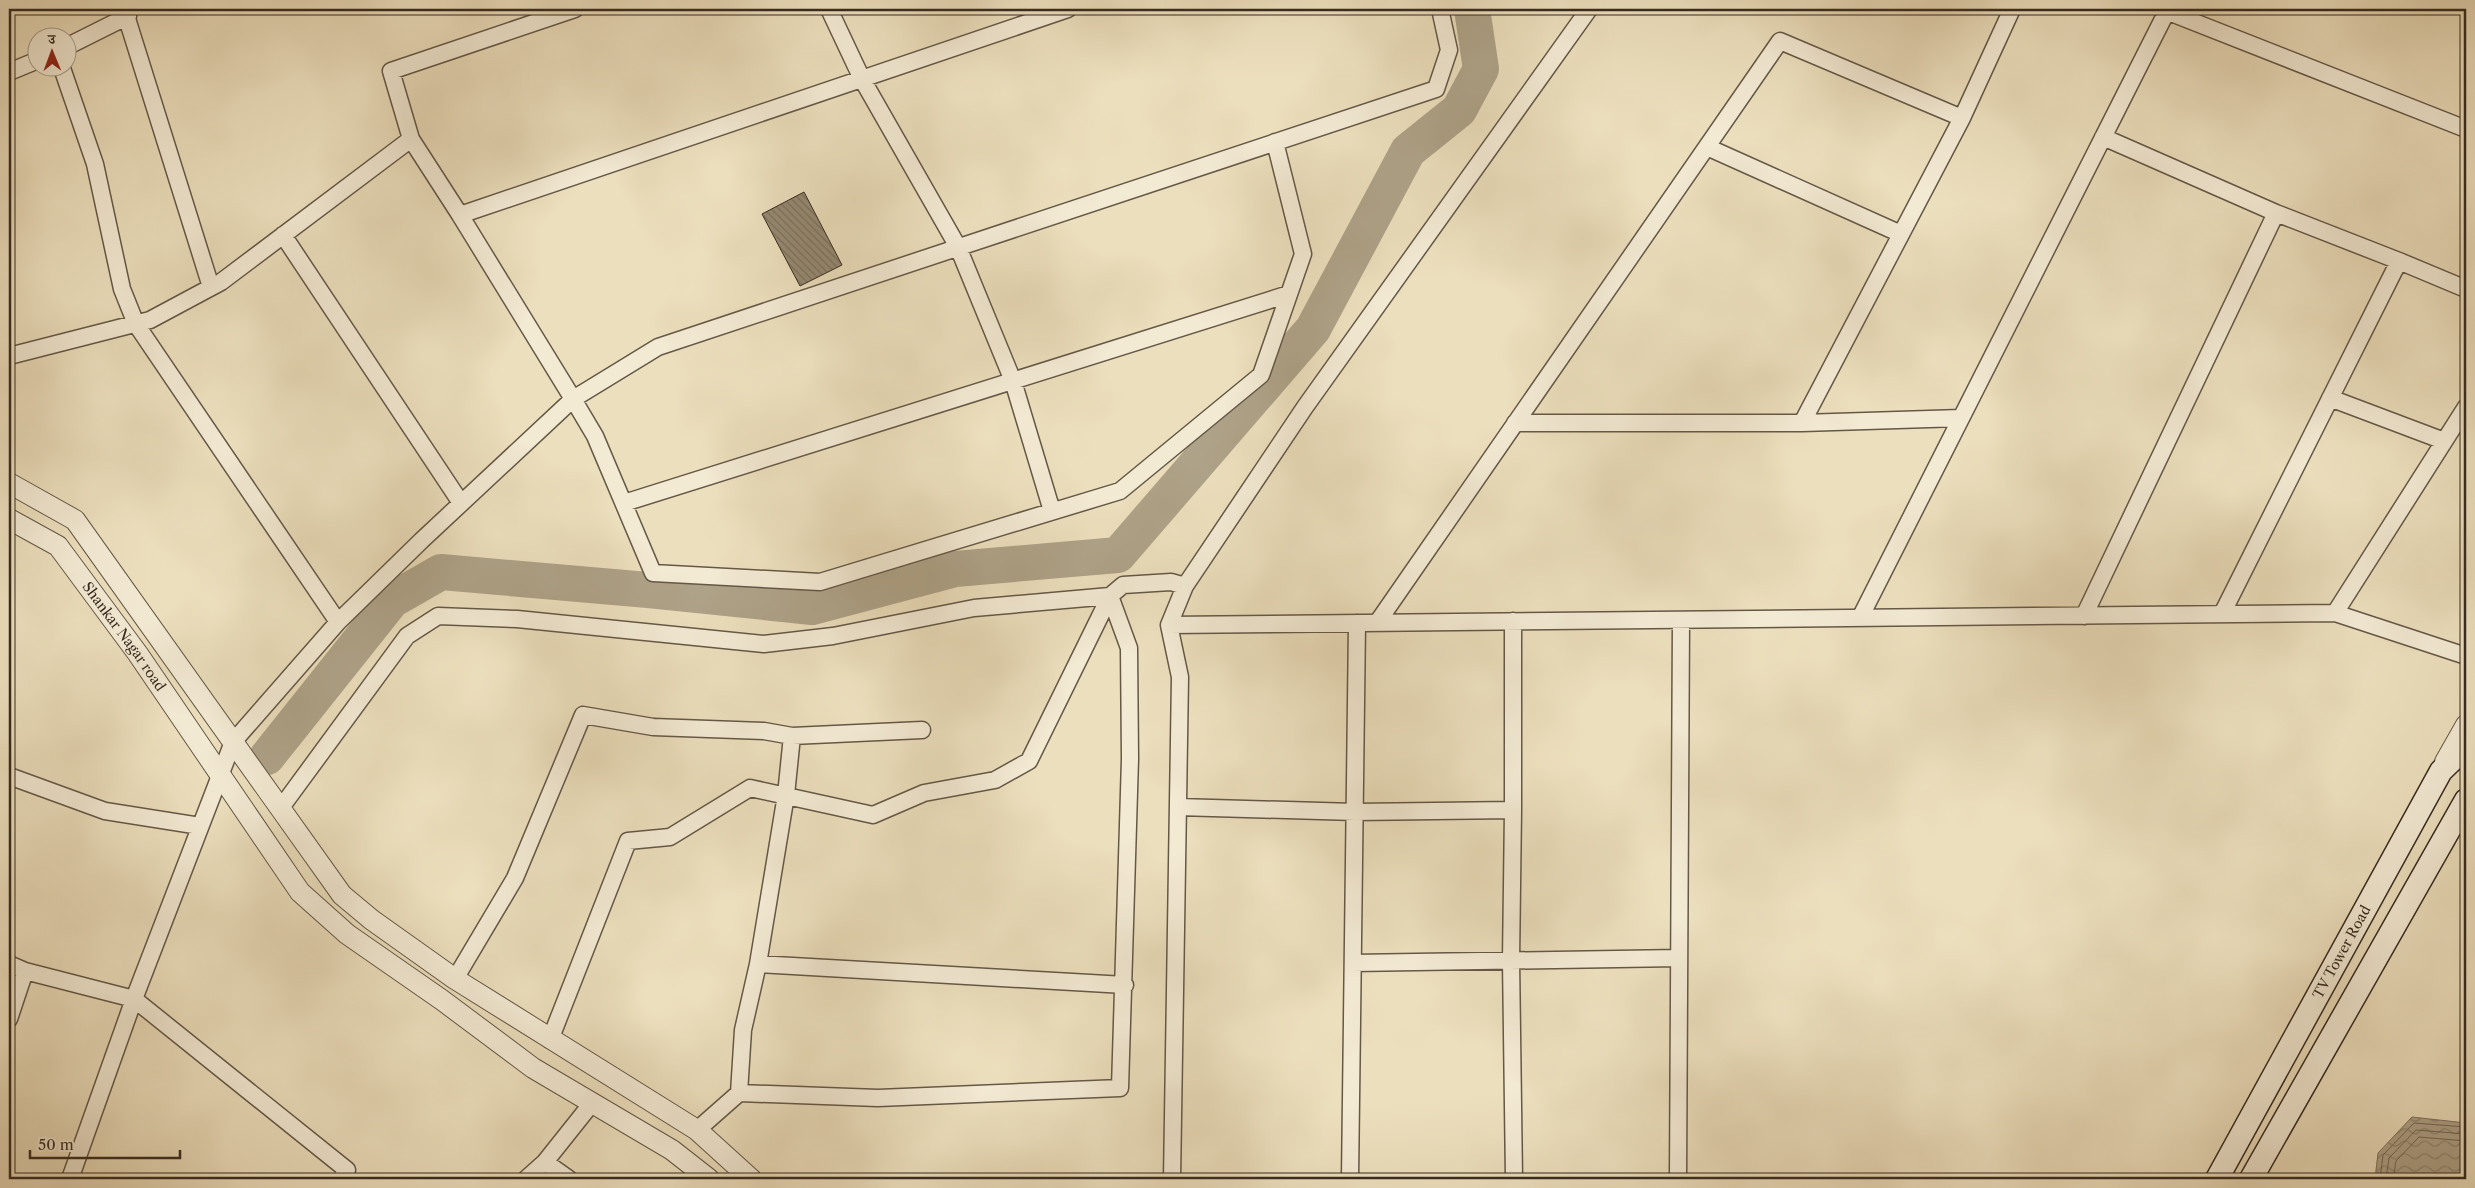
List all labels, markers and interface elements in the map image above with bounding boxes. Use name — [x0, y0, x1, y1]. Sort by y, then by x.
north arrow — [28, 28, 78, 78]
text: उ — [47, 30, 56, 48]
street label: Shankar Nagar road — [79, 578, 170, 695]
street label: TV Tower Road — [2309, 902, 2375, 1002]
scale bar — [30, 1128, 180, 1160]
text: 50 m — [38, 1135, 74, 1154]

